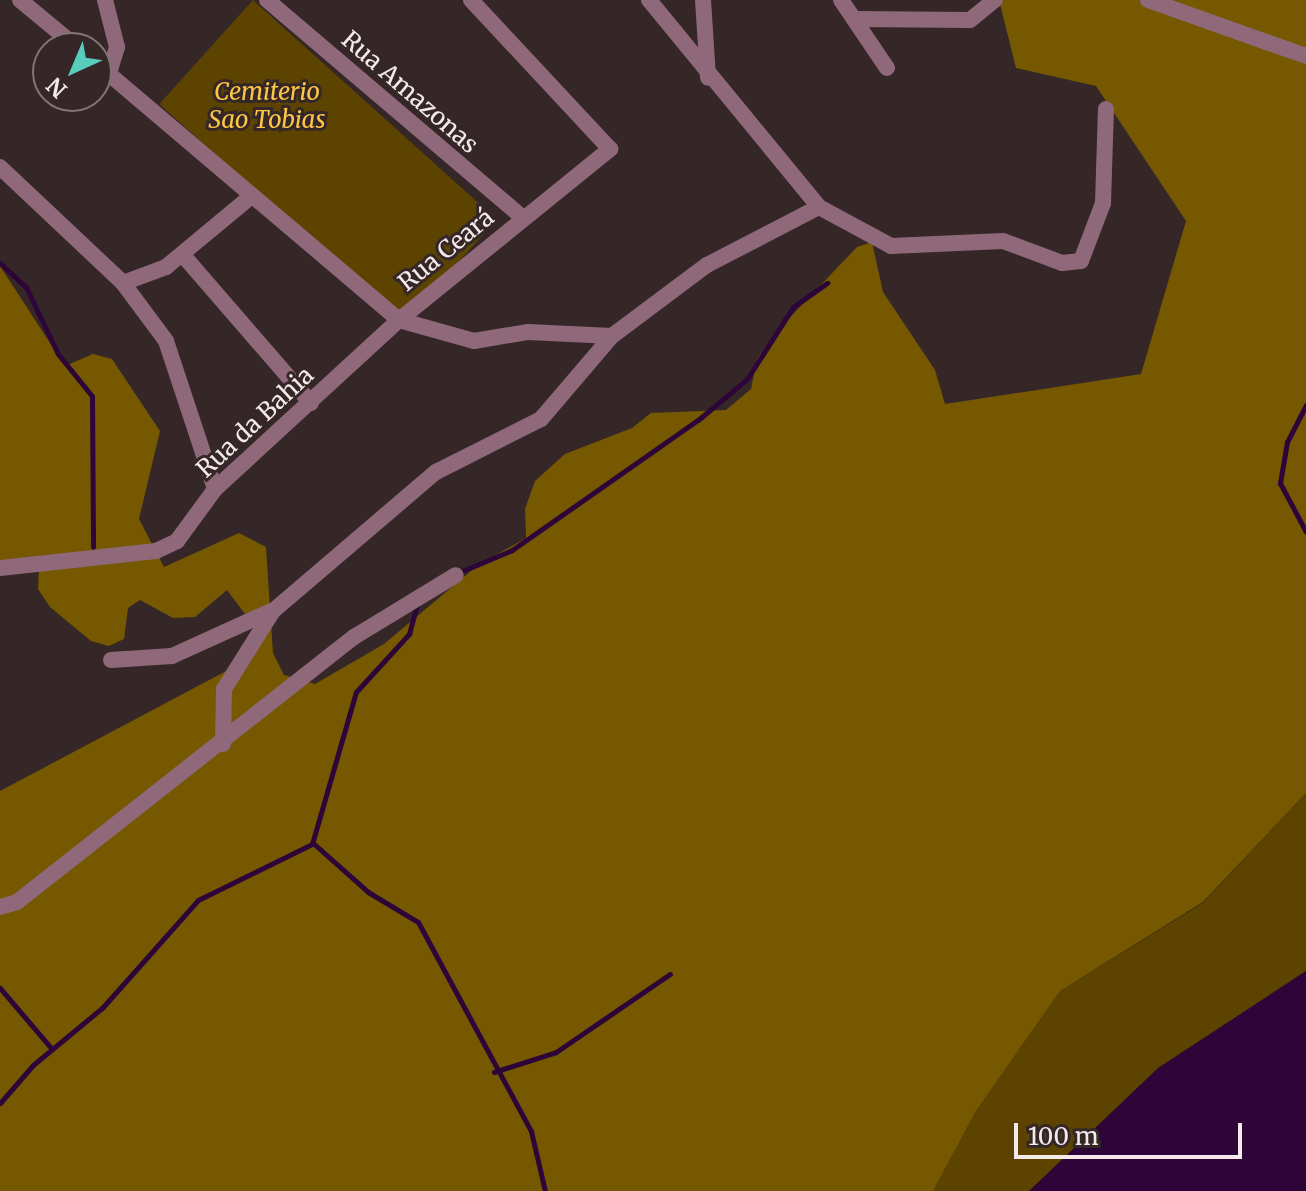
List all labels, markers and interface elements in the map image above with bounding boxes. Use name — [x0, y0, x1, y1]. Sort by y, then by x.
street label: Rua Amazonas — [336, 25, 484, 159]
north arrow — [32, 32, 112, 112]
text: N — [41, 72, 73, 104]
park label: Cemiterio Sao Tobias — [208, 78, 326, 134]
street label: Rua Ceará — [393, 203, 499, 297]
street label: Rua da Bahia — [191, 361, 319, 483]
scale bar — [1018, 1107, 1246, 1157]
text: 100 m — [1028, 1121, 1098, 1152]

